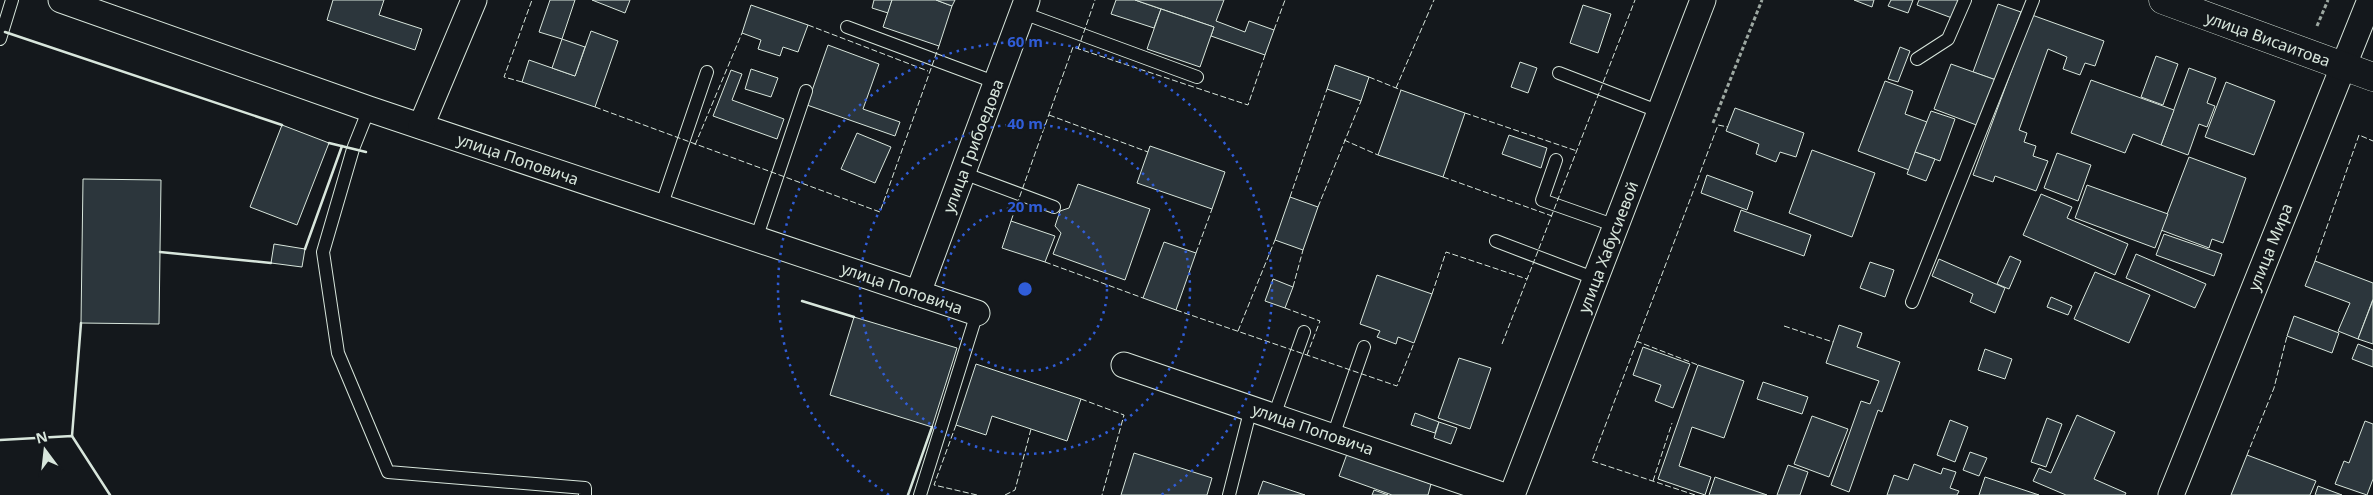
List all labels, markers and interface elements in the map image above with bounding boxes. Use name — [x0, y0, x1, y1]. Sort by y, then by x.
street label: улица Висаитова — [2203, 6, 2333, 72]
text: 60 m — [1007, 31, 1043, 51]
street label: улица Грибоедова — [937, 76, 1009, 216]
text: 40 m — [1007, 113, 1043, 133]
street label: улица Поповича — [454, 128, 582, 190]
street label: улица Хабусиевой — [1573, 178, 1643, 316]
text: 20 m — [1007, 196, 1043, 216]
street label: улица Мира — [2242, 200, 2298, 294]
street label: улица Поповича — [838, 257, 966, 319]
centre of rings — [1016, 280, 1034, 298]
street label: улица Поповича — [1249, 398, 1377, 460]
north arrow — [20, 425, 70, 475]
text: N — [34, 426, 49, 448]

